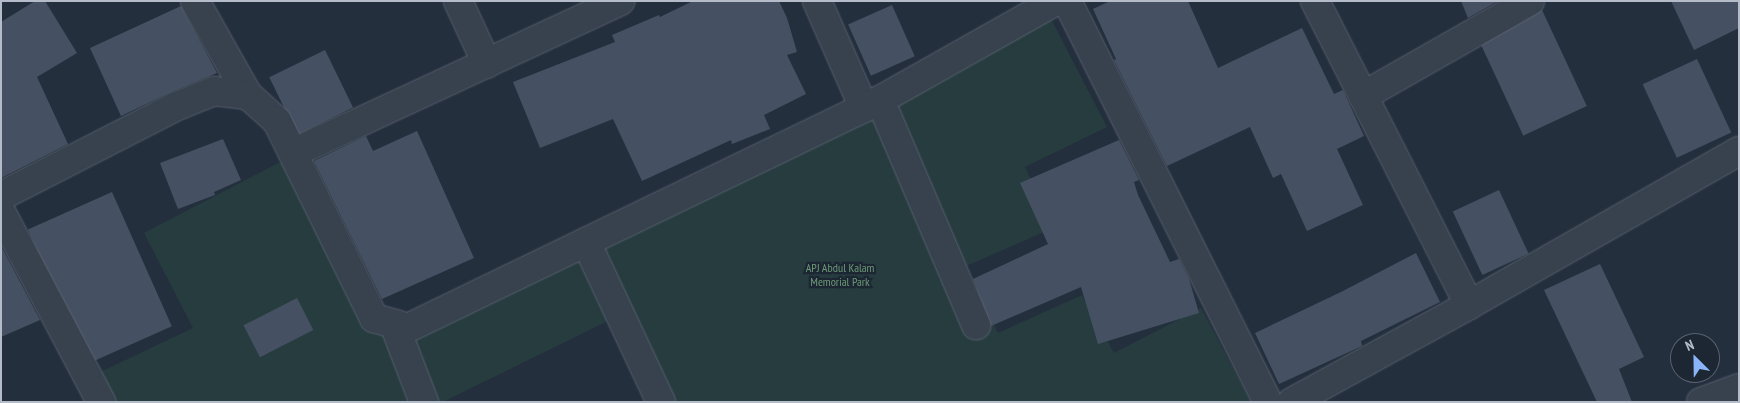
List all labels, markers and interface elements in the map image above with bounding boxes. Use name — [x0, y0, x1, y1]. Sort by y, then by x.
park label: APJ Abdul Kalam Memorial Park — [805, 261, 875, 289]
north arrow — [1670, 333, 1720, 383]
text: N — [1683, 335, 1697, 355]

